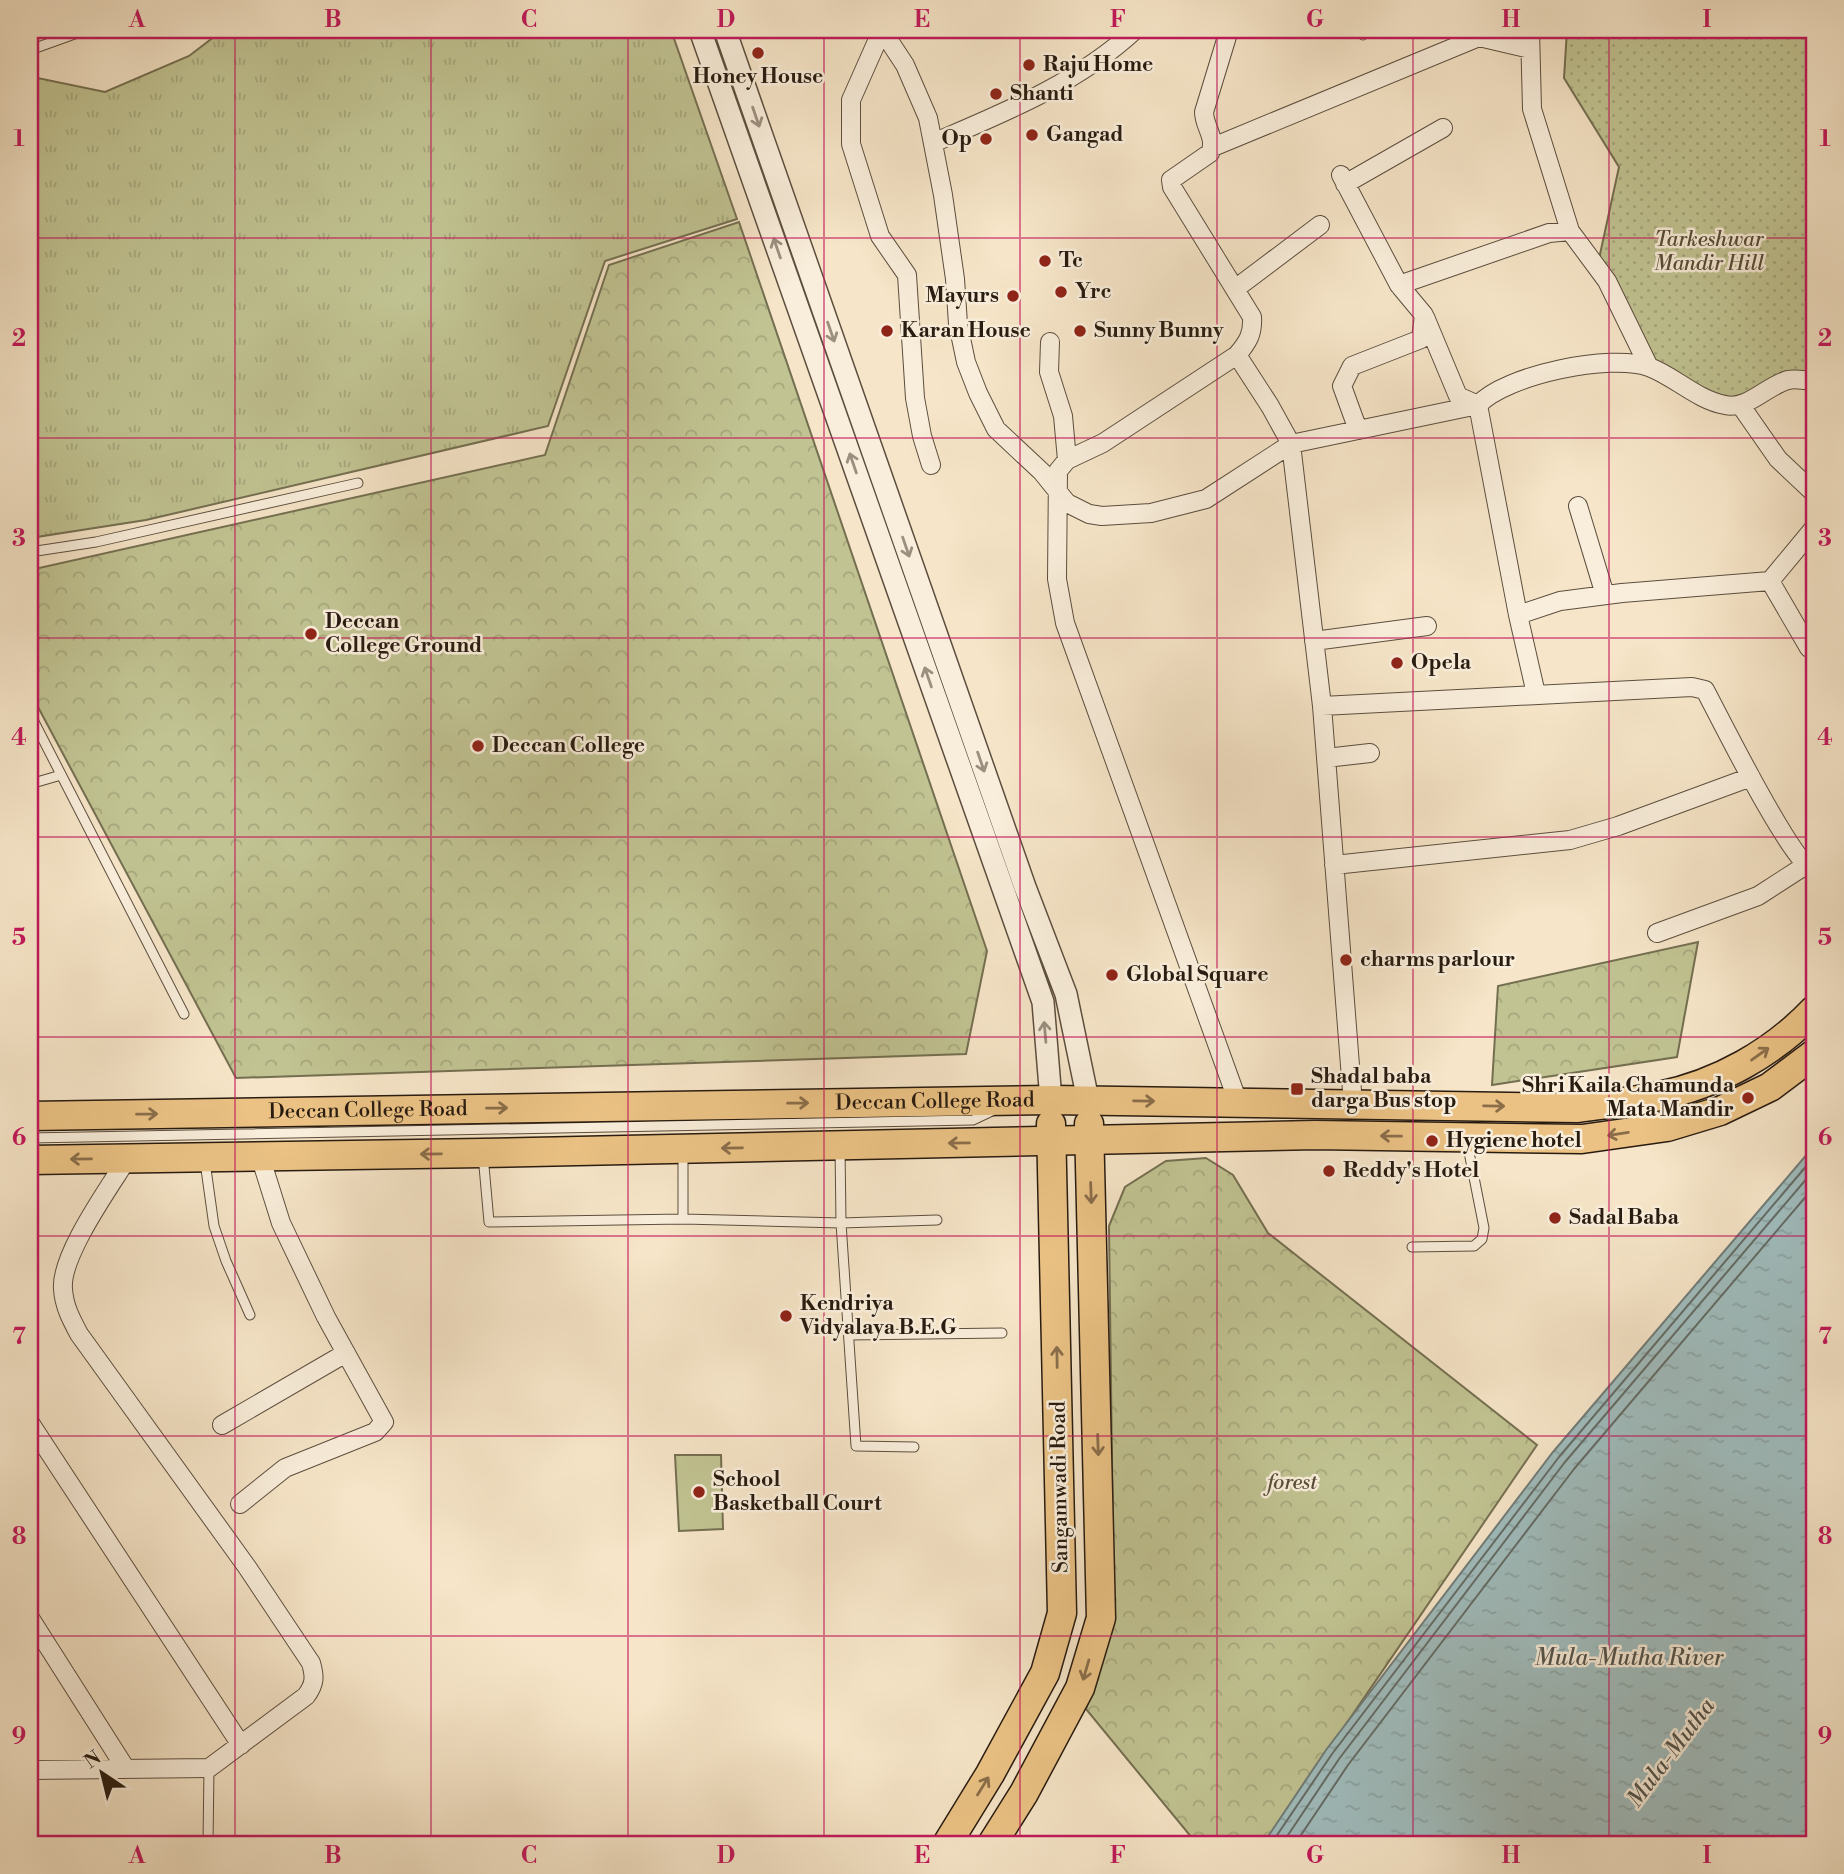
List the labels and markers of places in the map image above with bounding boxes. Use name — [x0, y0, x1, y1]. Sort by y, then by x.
marker: Honey House — [750, 45, 766, 61]
place label: Raju Home — [1043, 52, 1153, 78]
marker: Raju Home — [1021, 57, 1037, 73]
place label: Honey House — [693, 64, 823, 90]
place label: Shanti — [1010, 81, 1074, 107]
marker: Shanti — [988, 86, 1004, 102]
place label: Gangad — [1046, 122, 1124, 148]
place label: Op — [941, 126, 972, 152]
marker: Gangad — [1024, 127, 1040, 143]
marker: Op — [978, 131, 994, 147]
place label: Tc — [1059, 248, 1083, 274]
marker: Tc — [1037, 253, 1053, 269]
place label: Yrc — [1075, 279, 1111, 305]
place label: Mayurs — [925, 283, 999, 309]
marker: Yrc — [1053, 284, 1069, 300]
marker: Mayurs — [1005, 288, 1021, 304]
place label: Karan House — [901, 318, 1031, 344]
place label: Sunny Bunny — [1094, 318, 1224, 344]
marker: Karan House — [879, 323, 895, 339]
marker: Sunny Bunny — [1072, 323, 1088, 339]
place label: Deccan College Ground — [325, 609, 482, 659]
marker: Deccan College Ground — [303, 626, 319, 642]
place label: Opela — [1411, 650, 1472, 676]
marker: Opela — [1389, 655, 1405, 671]
place label: Deccan College — [492, 733, 645, 759]
marker: Deccan College — [470, 738, 486, 754]
place label: charms parlour — [1360, 947, 1515, 973]
marker: charms parlour — [1338, 952, 1354, 968]
place label: Global Square — [1126, 962, 1268, 988]
marker: Global Square — [1104, 967, 1120, 983]
place label: Shadal baba darga Bus stop — [1311, 1064, 1457, 1114]
place label: Shri Kaila Chamunda Mata Mandir — [1522, 1073, 1735, 1123]
marker: Shadal baba darga Bus stop — [1289, 1081, 1305, 1097]
marker: Shri Kaila Chamunda Mata Mandir — [1740, 1090, 1756, 1106]
place label: Hygiene hotel — [1446, 1128, 1582, 1154]
marker: Hygiene hotel — [1424, 1133, 1440, 1149]
place label: Reddy's Hotel — [1343, 1158, 1479, 1184]
marker: Reddy's Hotel — [1321, 1163, 1337, 1179]
place label: Sadal Baba — [1569, 1205, 1680, 1231]
marker: Sadal Baba — [1547, 1210, 1563, 1226]
place label: Kendriya Vidyalaya B.E.G — [799, 1291, 957, 1341]
marker: Kendriya Vidyalaya B.E.G — [778, 1308, 794, 1324]
place label: School Basketball Court — [713, 1467, 882, 1517]
marker: School Basketball Court — [691, 1484, 707, 1500]

